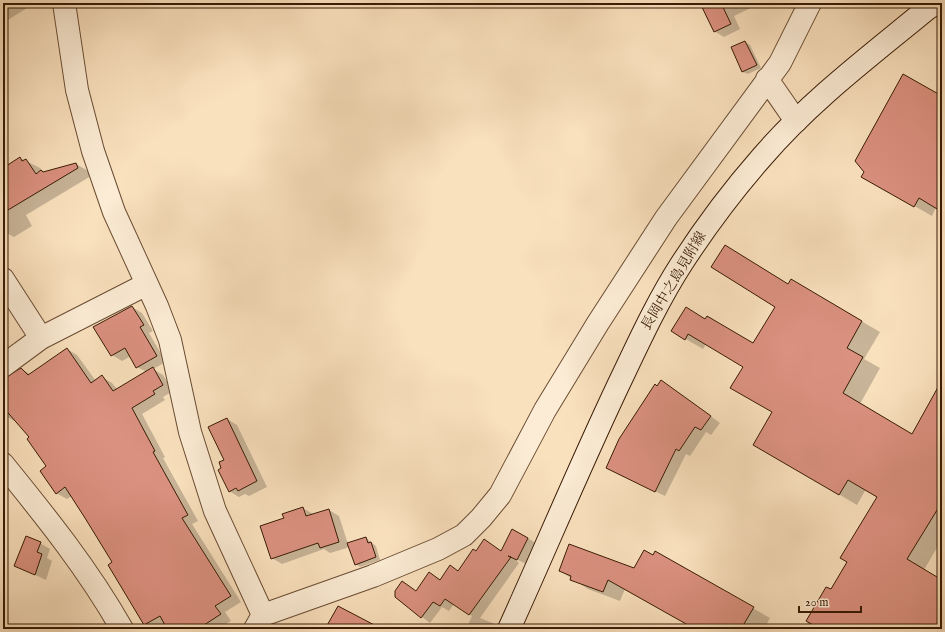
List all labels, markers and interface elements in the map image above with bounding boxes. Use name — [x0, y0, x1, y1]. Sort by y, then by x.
street label: 長岡中之島見附線 — [637, 228, 711, 334]
scale bar — [799, 588, 861, 614]
text: 20 m — [805, 595, 828, 610]

